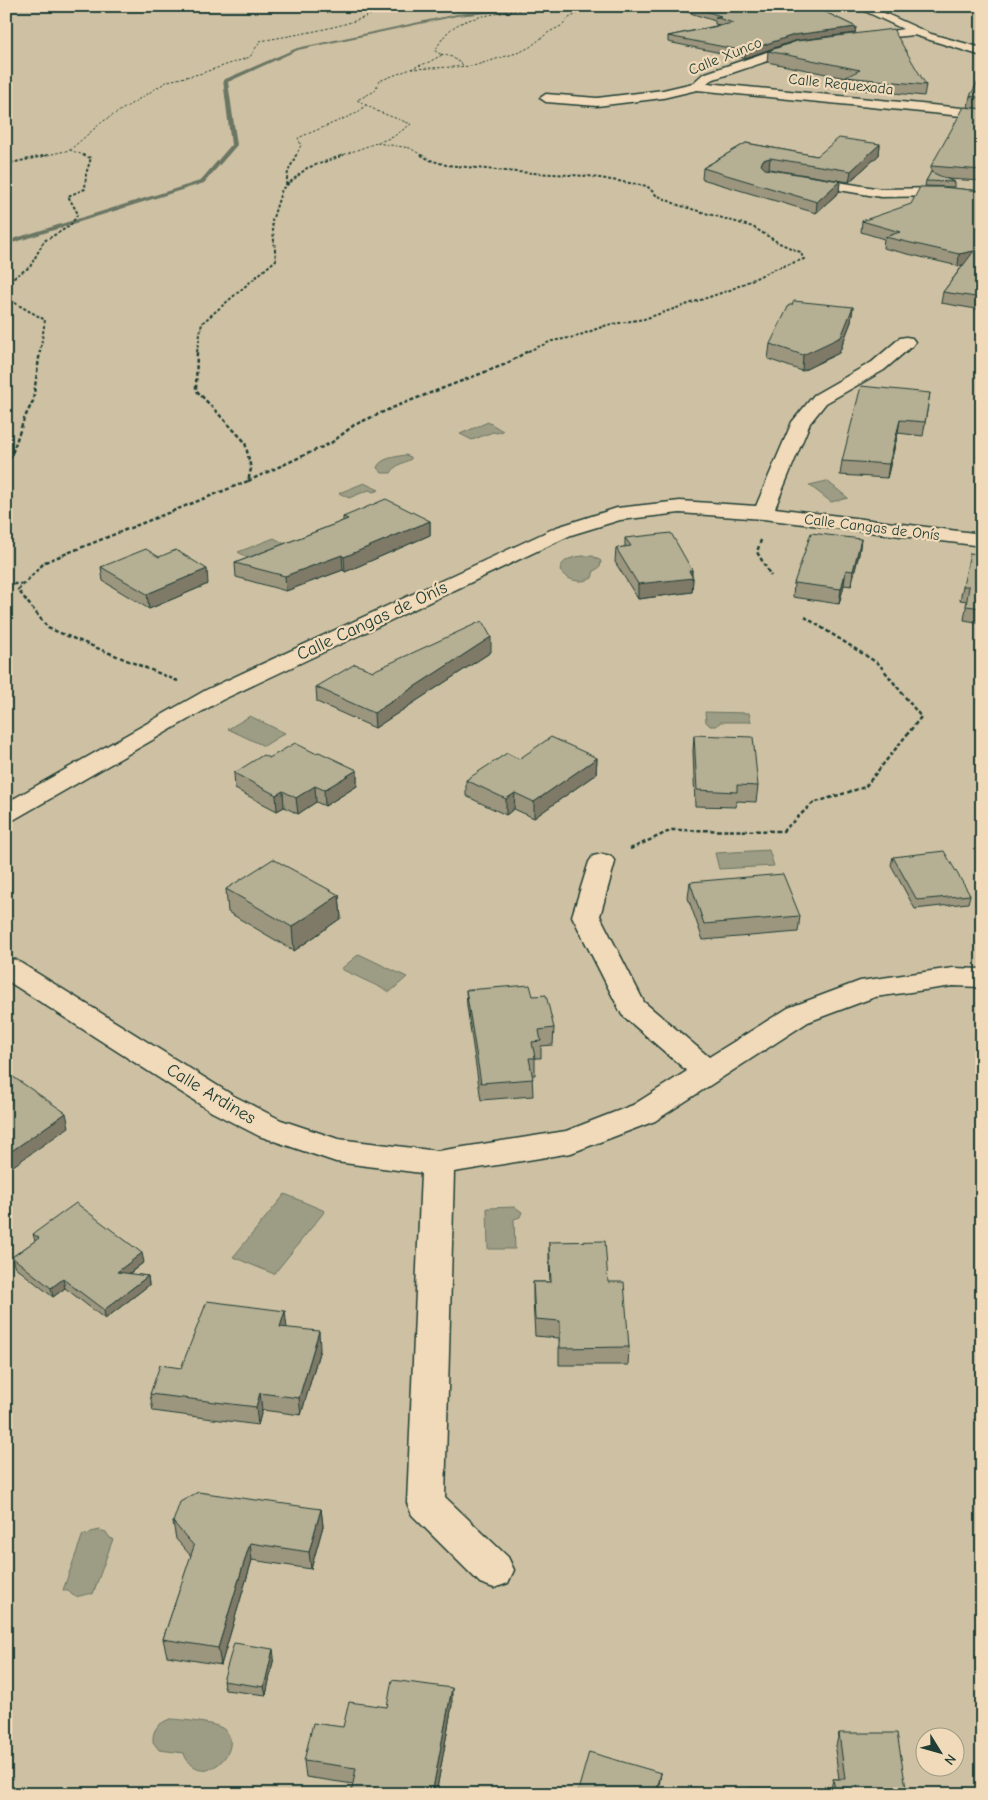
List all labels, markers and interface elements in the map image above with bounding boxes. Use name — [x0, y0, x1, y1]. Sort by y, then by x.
street label: Calle Xunco — [686, 33, 764, 79]
street label: Calle Requexada — [788, 70, 894, 98]
street label: Calle Cangas de Onís — [803, 510, 941, 544]
street label: Calle Cangas de Onís — [293, 577, 451, 665]
street label: Calle Ardines — [163, 1059, 259, 1129]
north arrow — [916, 1728, 966, 1778]
text: N — [940, 1751, 960, 1768]

